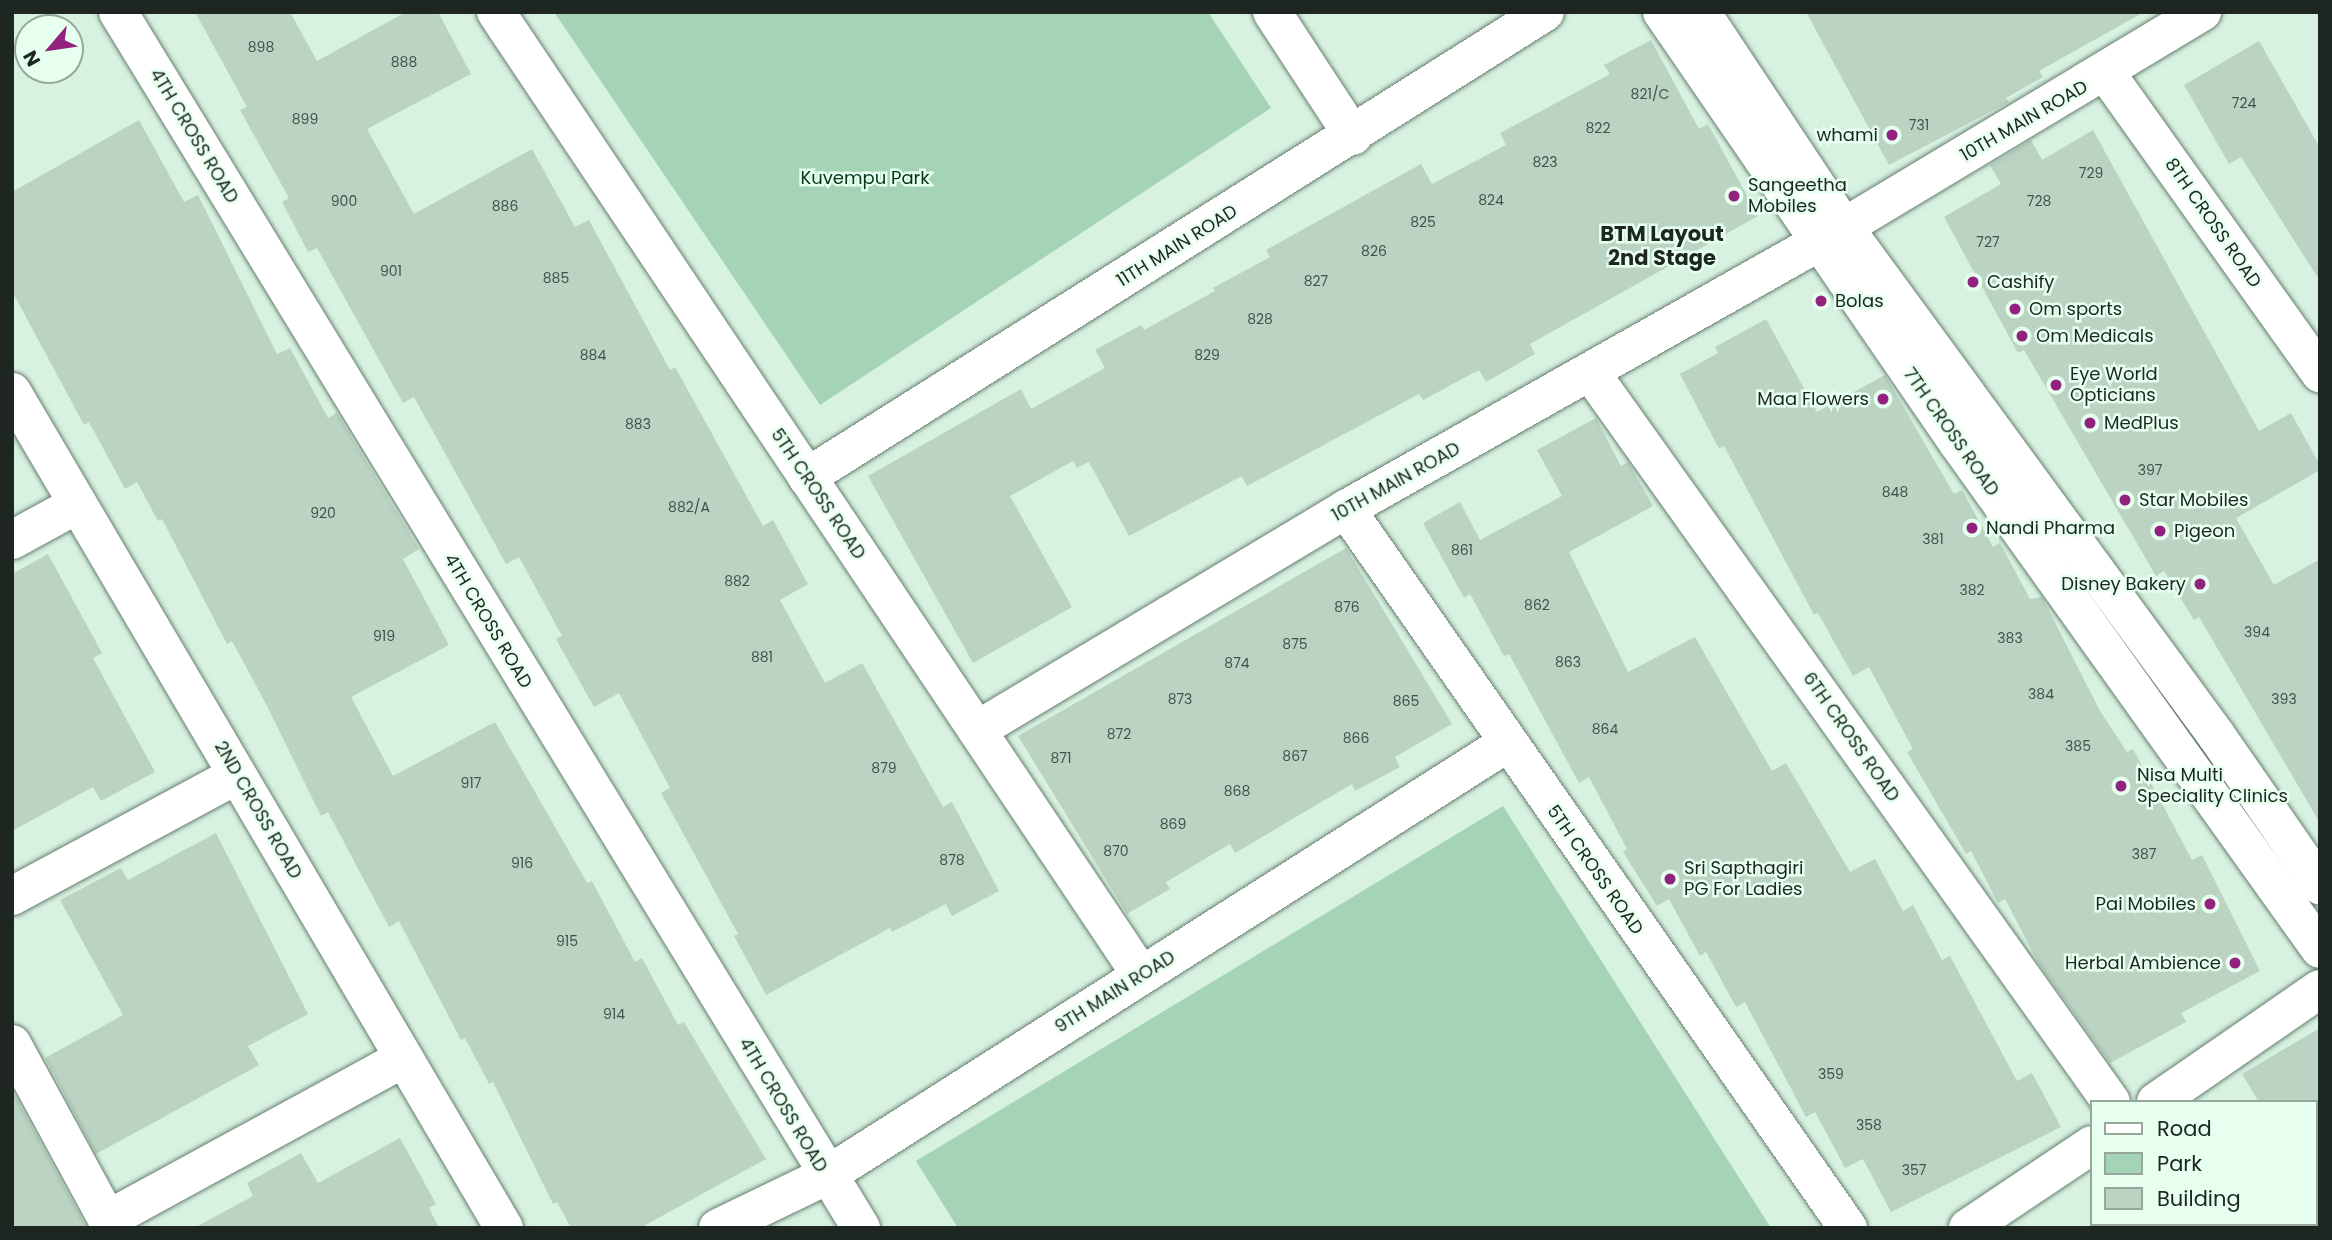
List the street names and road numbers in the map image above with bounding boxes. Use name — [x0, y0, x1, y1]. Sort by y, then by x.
street label: 4TH CROSS ROAD — [145, 65, 243, 207]
street label: 10TH MAIN ROAD — [1956, 76, 2092, 166]
street label: 8TH CROSS ROAD — [2160, 154, 2266, 292]
street label: 11TH MAIN ROAD — [1113, 200, 1241, 292]
street label: 7TH CROSS ROAD — [1899, 364, 2003, 500]
street label: 5TH CROSS ROAD — [766, 424, 870, 564]
street label: 10TH MAIN ROAD — [1328, 438, 1464, 526]
street label: 4TH CROSS ROAD — [439, 550, 537, 692]
street label: 6TH CROSS ROAD — [1798, 668, 1904, 806]
street label: 2ND CROSS ROAD — [210, 737, 306, 883]
street label: 5TH CROSS ROAD — [1542, 801, 1648, 939]
street label: 9TH MAIN ROAD — [1051, 946, 1179, 1038]
street label: 4TH CROSS ROAD — [734, 1034, 832, 1176]

